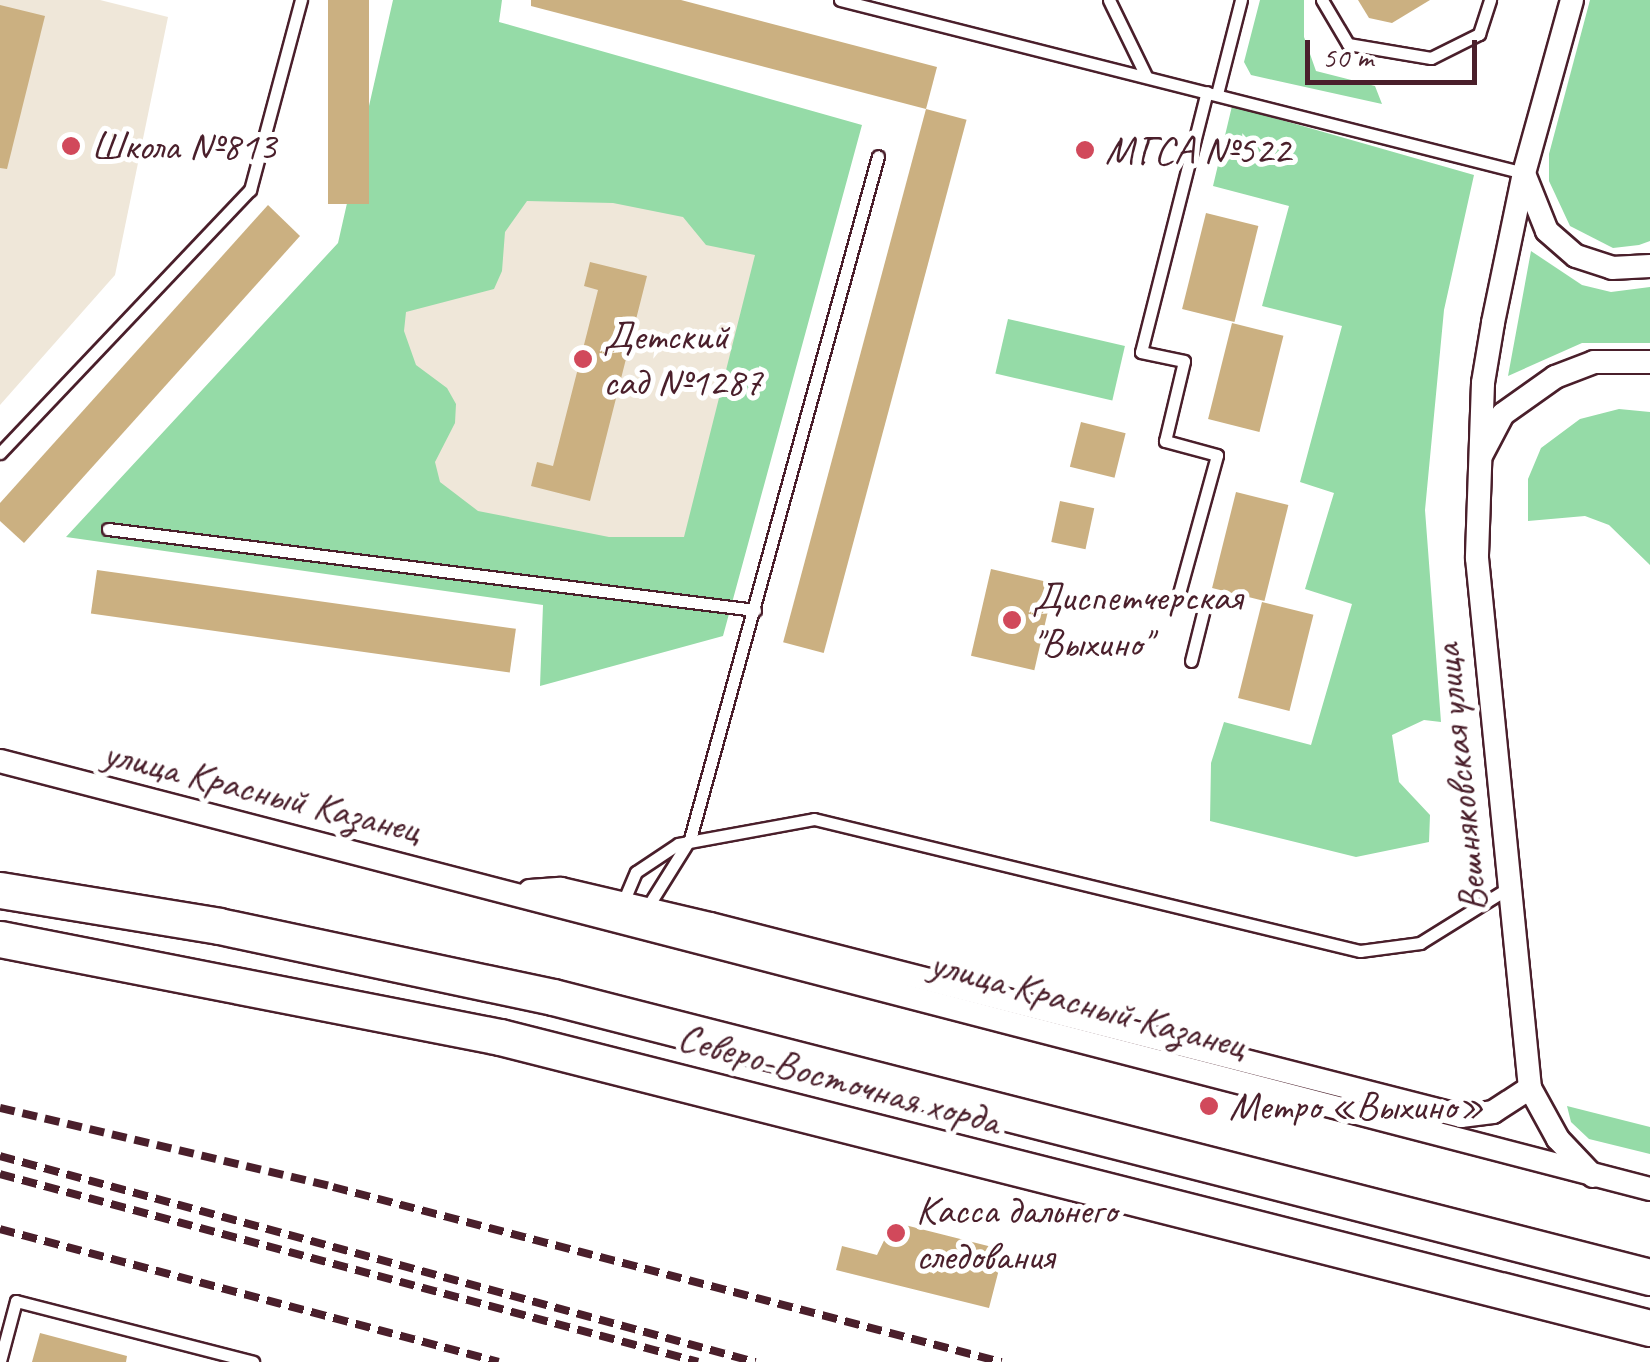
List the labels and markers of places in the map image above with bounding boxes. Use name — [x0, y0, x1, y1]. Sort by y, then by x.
place label: Школа №813 — [91, 122, 276, 170]
place label: МГСА №522 — [1105, 126, 1291, 174]
marker: Школа №813 — [60, 135, 82, 157]
marker: МГСА №522 — [1074, 139, 1096, 161]
place label: Детский сад №1287 — [603, 312, 762, 406]
marker: Детский сад №1287 — [572, 348, 594, 370]
place label: Диспетчерская "Выхино" — [1032, 573, 1242, 667]
marker: Диспетчерская "Выхино" — [1001, 609, 1023, 631]
place label: Метро «Выхино» — [1229, 1082, 1484, 1130]
marker: Метро «Выхино» — [1198, 1095, 1220, 1117]
place label: Kасса дальнего следования — [916, 1186, 1119, 1280]
marker: Kасса дальнего следования — [885, 1222, 907, 1244]

